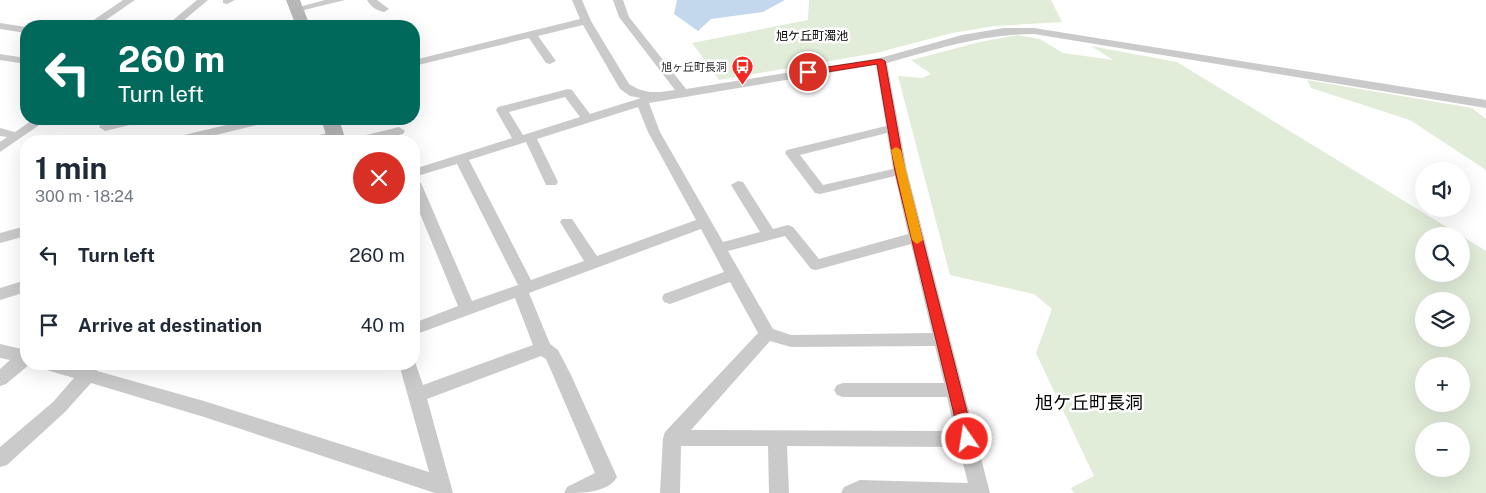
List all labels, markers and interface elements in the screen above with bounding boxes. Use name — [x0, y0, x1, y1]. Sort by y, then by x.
district label: 旭ケ丘町濁池 — [776, 29, 848, 43]
text: 260 m — [118, 39, 225, 80]
icon: left — [35, 40, 100, 105]
pin — [787, 51, 829, 93]
bus stop icon: 旭ヶ丘町長洞 — [731, 55, 755, 86]
icon: arrive — [794, 58, 822, 86]
place label: 旭ヶ丘町長洞 — [661, 61, 727, 73]
text: Turn left — [118, 81, 204, 107]
text: 1 min — [35, 150, 107, 186]
button: close — [353, 152, 405, 204]
map controls — [1415, 162, 1470, 477]
button: sound — [1415, 162, 1470, 217]
text: 300 m · 18:24 — [35, 187, 134, 206]
button: search — [1415, 227, 1470, 282]
icon: left — [35, 241, 63, 269]
text: Turn left — [78, 244, 155, 266]
text: 260 m — [349, 244, 405, 266]
button: layers — [1415, 292, 1470, 347]
icon: arrive — [35, 311, 63, 339]
text: Arrive at destination — [78, 314, 262, 336]
text: 40 m — [360, 314, 405, 336]
button: + — [1415, 357, 1470, 412]
district label: 旭ケ丘町長洞 — [1035, 392, 1143, 413]
position arrow — [940, 412, 992, 464]
button: − — [1415, 422, 1470, 477]

